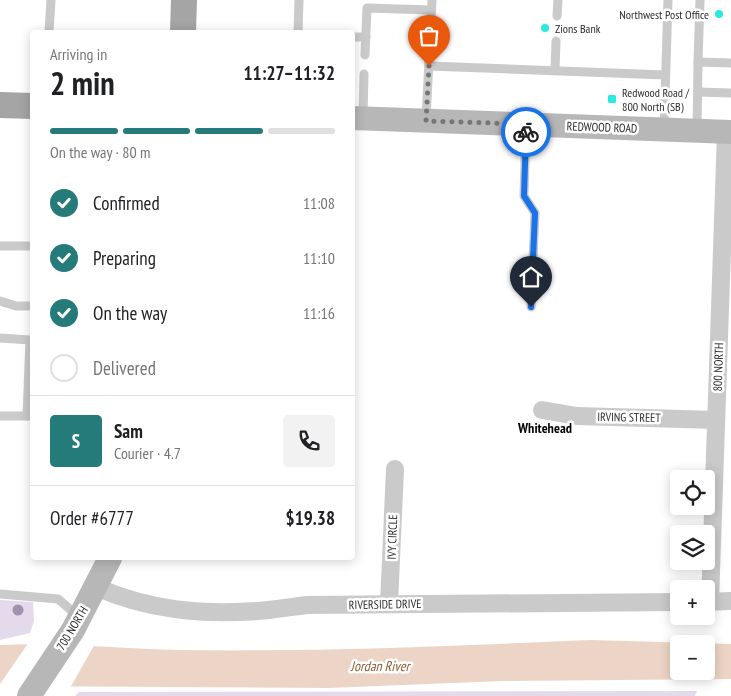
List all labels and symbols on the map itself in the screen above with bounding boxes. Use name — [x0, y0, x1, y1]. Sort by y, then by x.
place label: Northwest Post Office — [619, 7, 709, 22]
marker: Northwest Post Office — [713, 8, 725, 20]
pin — [408, 15, 450, 66]
place label: Zions Bank — [555, 21, 601, 36]
marker: Zions Bank — [539, 22, 551, 34]
place label: Redwood Road / 800 North (SB) — [622, 85, 690, 114]
marker: Redwood Road / 800 North (SB) — [606, 93, 618, 105]
courier — [501, 107, 551, 157]
street label: REDWOOD ROAD — [566, 118, 638, 136]
pin — [510, 256, 552, 307]
street label: 800 NORTH — [710, 342, 726, 392]
street label: IRVING STREET — [597, 409, 661, 425]
district label: Whitehead — [517, 419, 572, 437]
street label: IVY CIRCLE — [384, 514, 400, 560]
street label: RIVERSIDE DRIVE — [349, 596, 421, 612]
street label: 700 NORTH — [53, 603, 91, 653]
water label: Jordan River — [350, 657, 412, 675]

